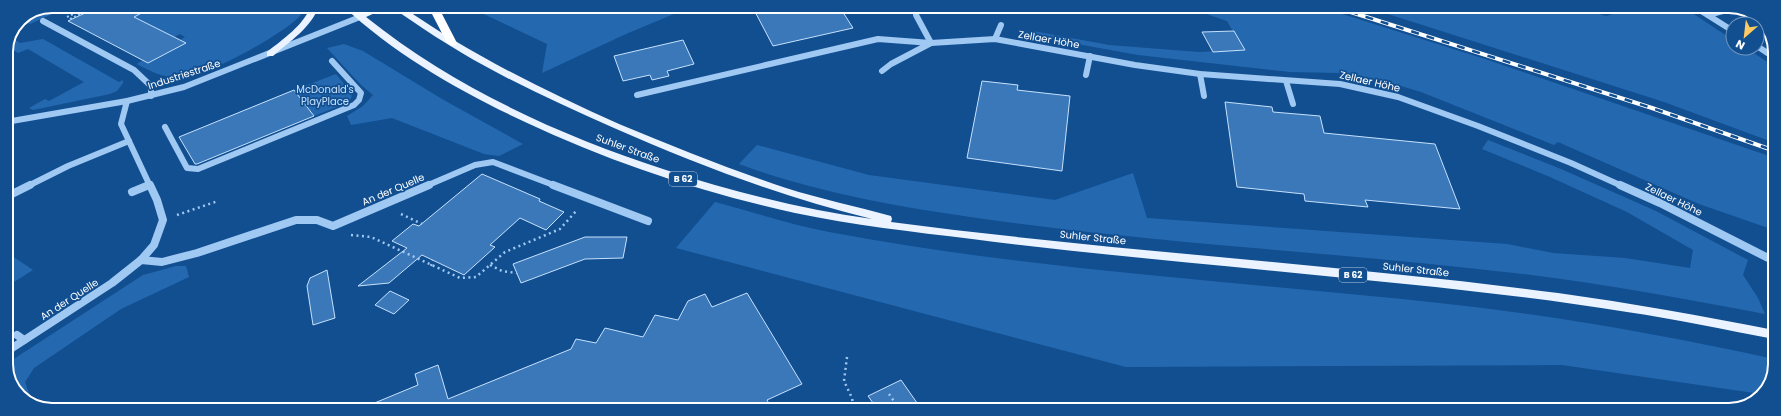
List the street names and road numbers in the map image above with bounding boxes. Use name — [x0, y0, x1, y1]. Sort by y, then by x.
street label: Zellaer Höhe — [1017, 27, 1081, 52]
street label: Industriestraße — [146, 56, 222, 93]
street label: Zellaer Höhe — [1338, 67, 1402, 96]
street label: Suhler Straße — [594, 130, 662, 167]
street label: An der Quelle — [360, 170, 427, 209]
road number: B 62 — [669, 172, 697, 186]
street label: Zellaer Höhe — [1643, 179, 1705, 220]
street label: Suhler Straße — [1059, 227, 1127, 248]
street label: Suhler Straße — [1382, 259, 1450, 280]
road number: B 62 — [1339, 268, 1367, 282]
street label: An der Quelle — [37, 275, 101, 324]

